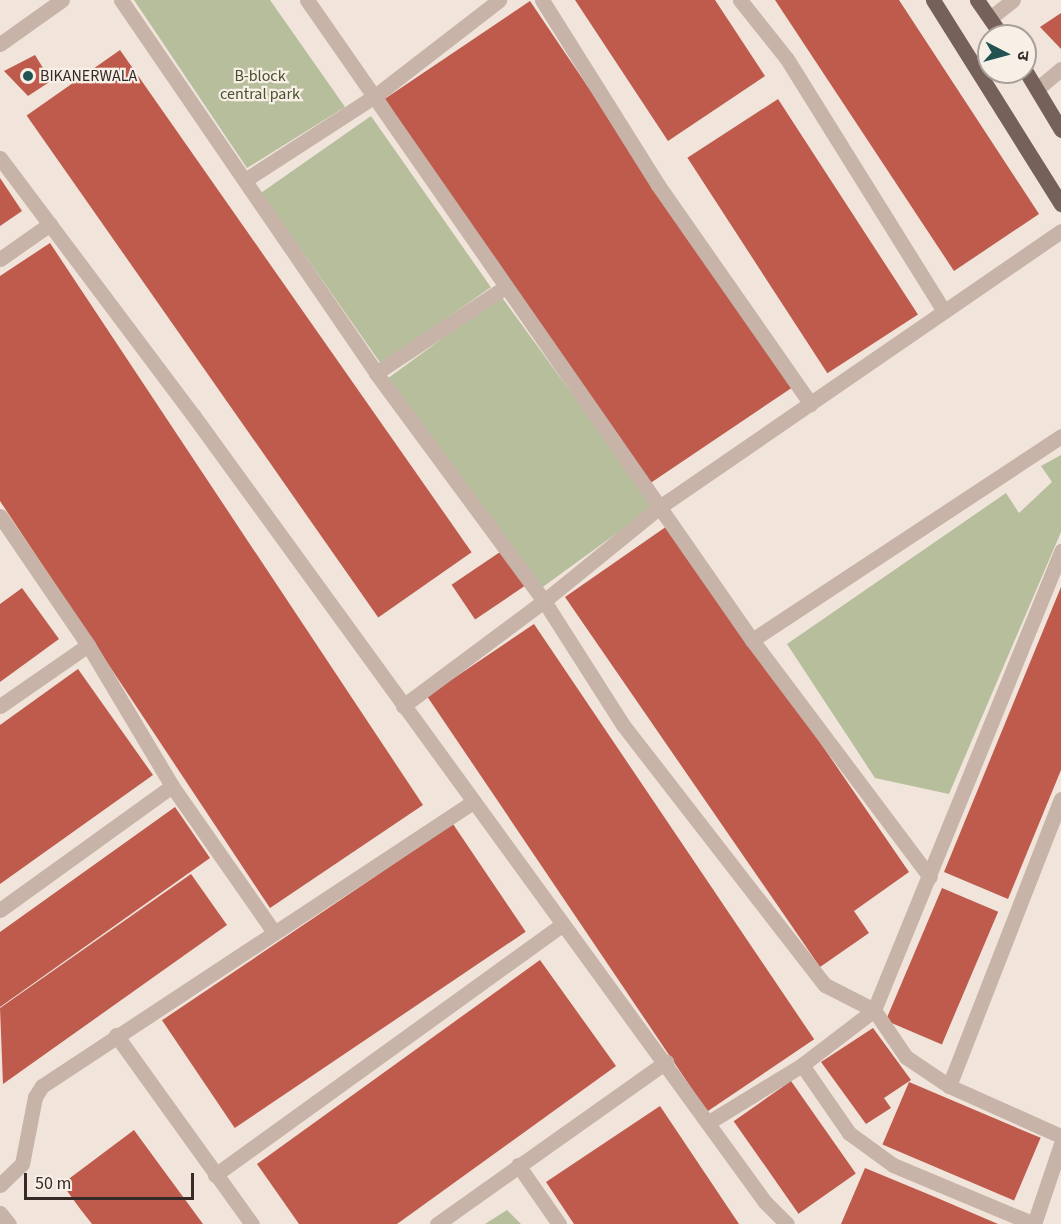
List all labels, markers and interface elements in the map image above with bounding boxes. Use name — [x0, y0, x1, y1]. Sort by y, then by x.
north arrow — [977, 24, 1037, 84]
text: उ — [1011, 50, 1034, 61]
place label: BIKANERWALA — [40, 66, 137, 86]
park label: B-block central park — [220, 66, 300, 104]
marker: BIKANERWALA — [21, 69, 35, 83]
scale bar — [27, 1161, 196, 1199]
text: 50 m — [35, 1171, 71, 1196]

